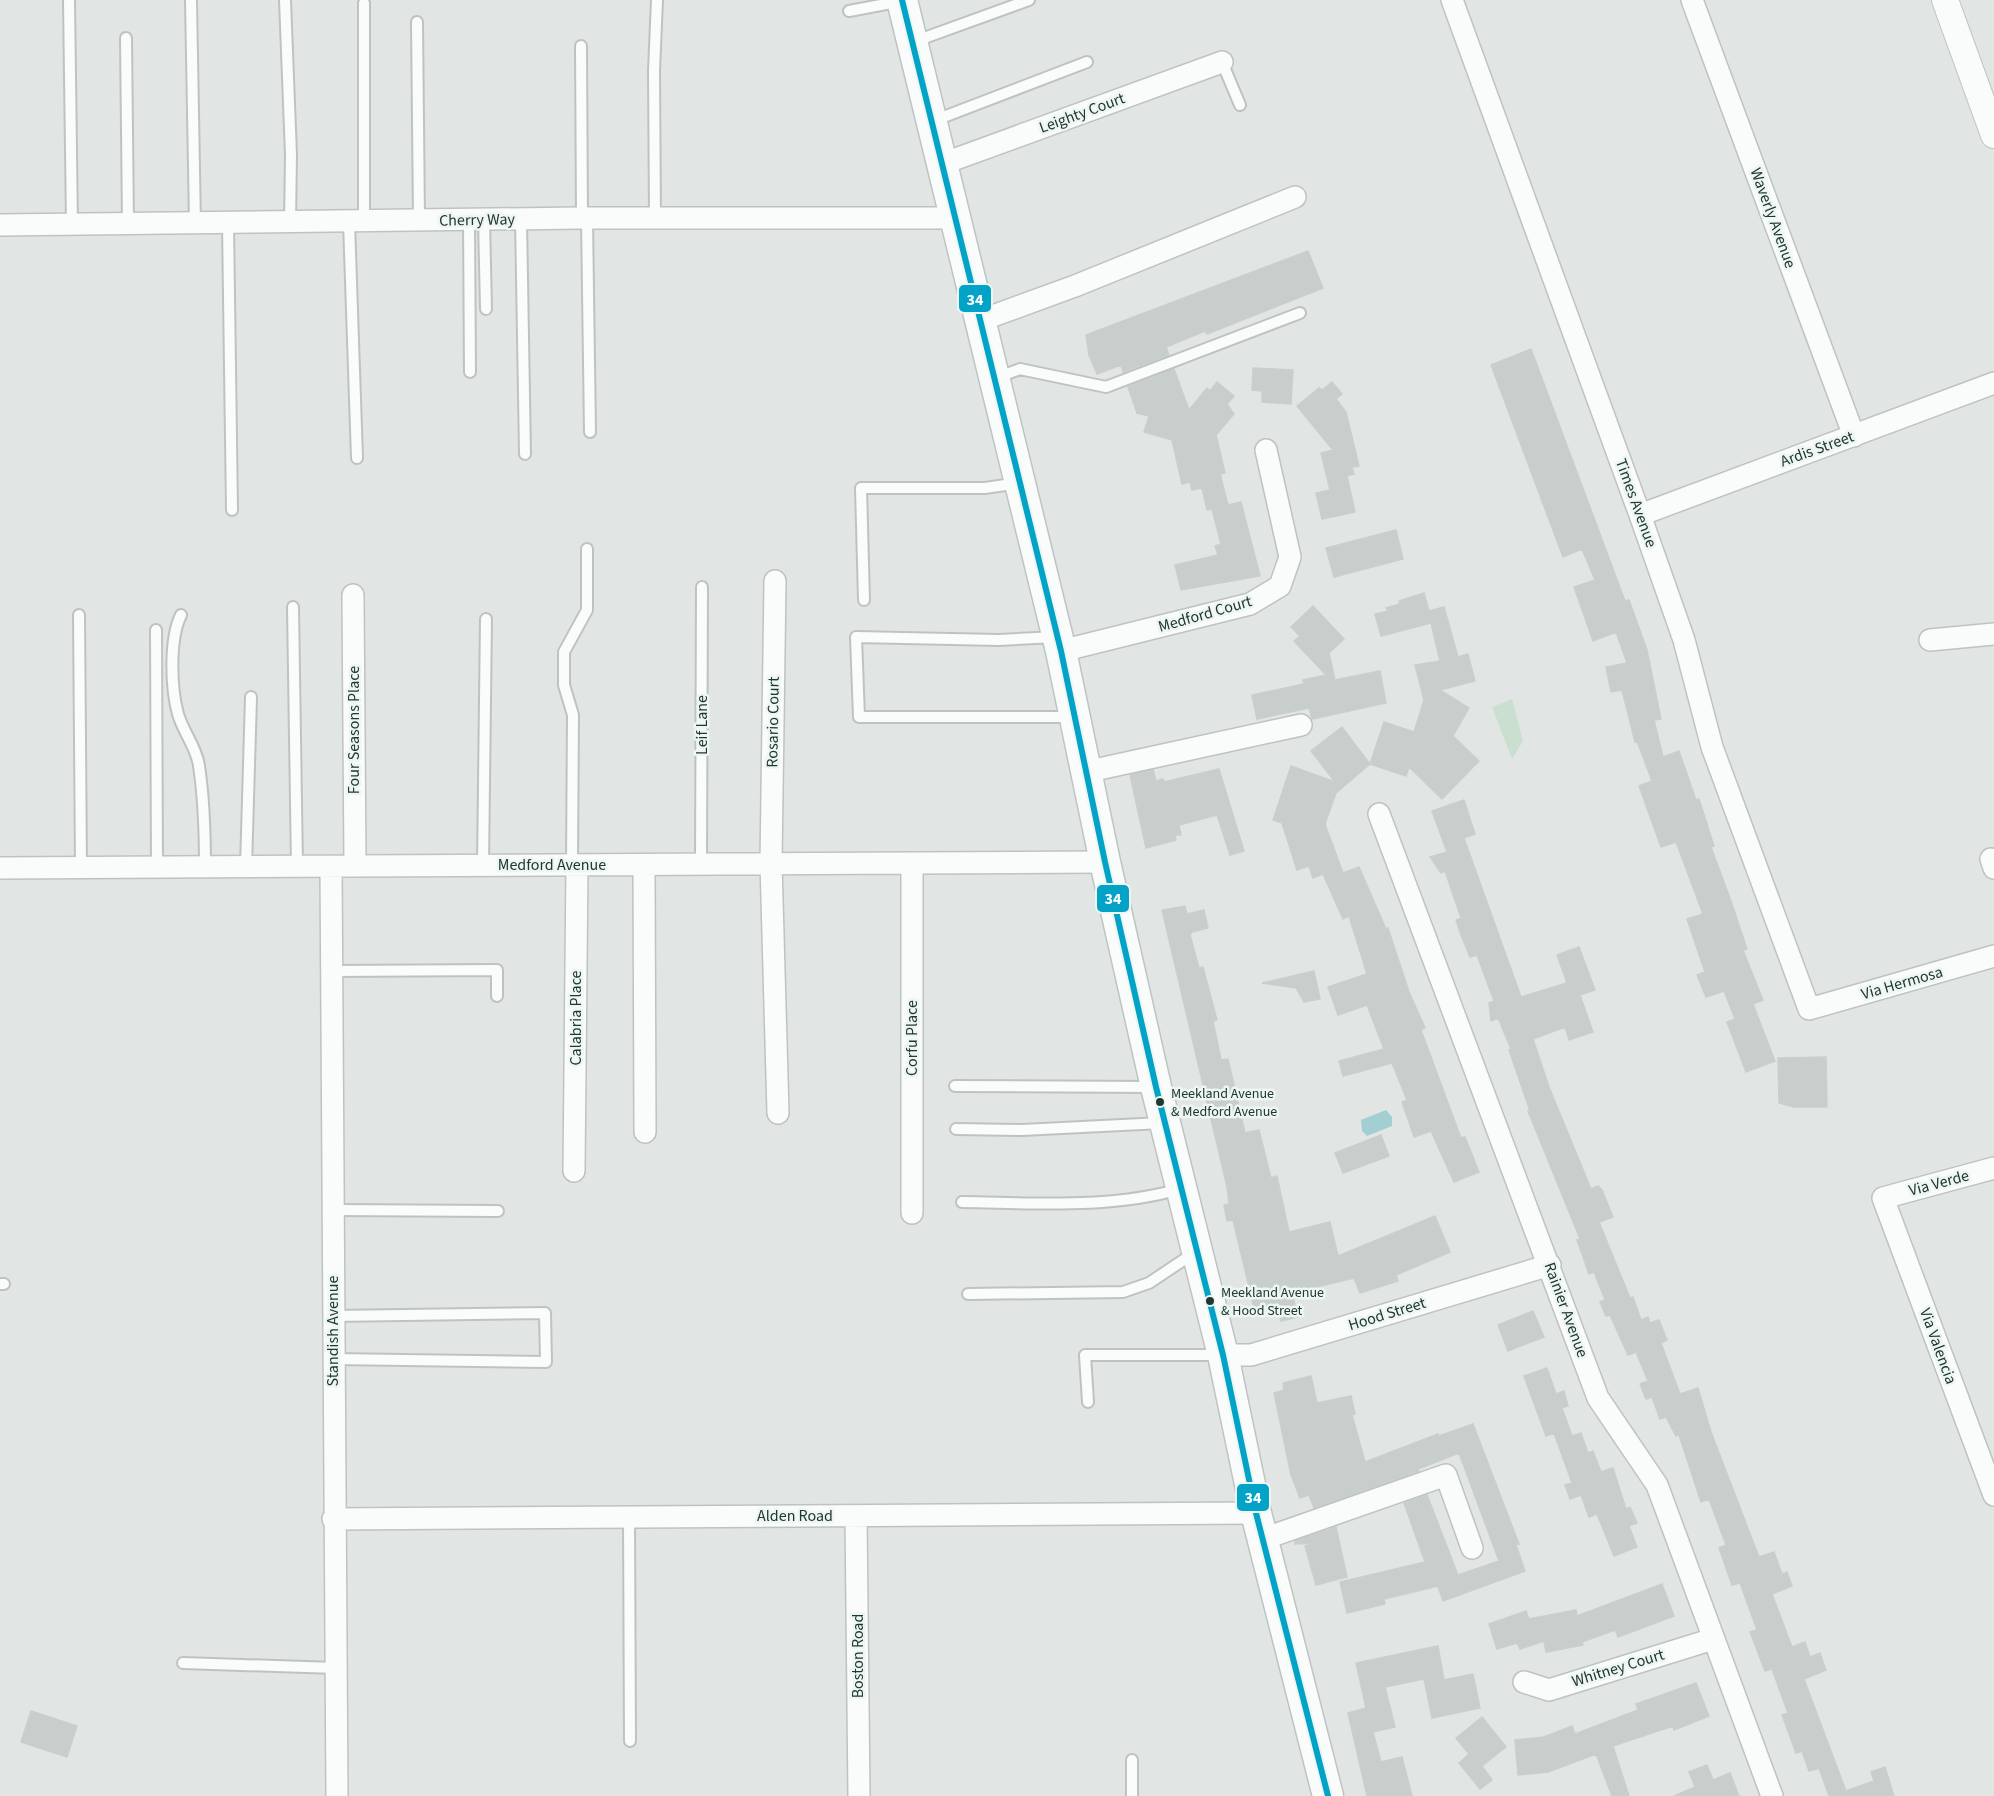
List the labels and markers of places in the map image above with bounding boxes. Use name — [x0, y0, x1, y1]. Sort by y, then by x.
place label: Meekland Avenue & Medford Avenue — [1171, 1084, 1277, 1122]
marker: Meekland Avenue & Medford Avenue — [1154, 1096, 1166, 1108]
place label: Meekland Avenue & Hood Street — [1221, 1283, 1324, 1321]
marker: Meekland Avenue & Hood Street — [1204, 1295, 1216, 1307]

